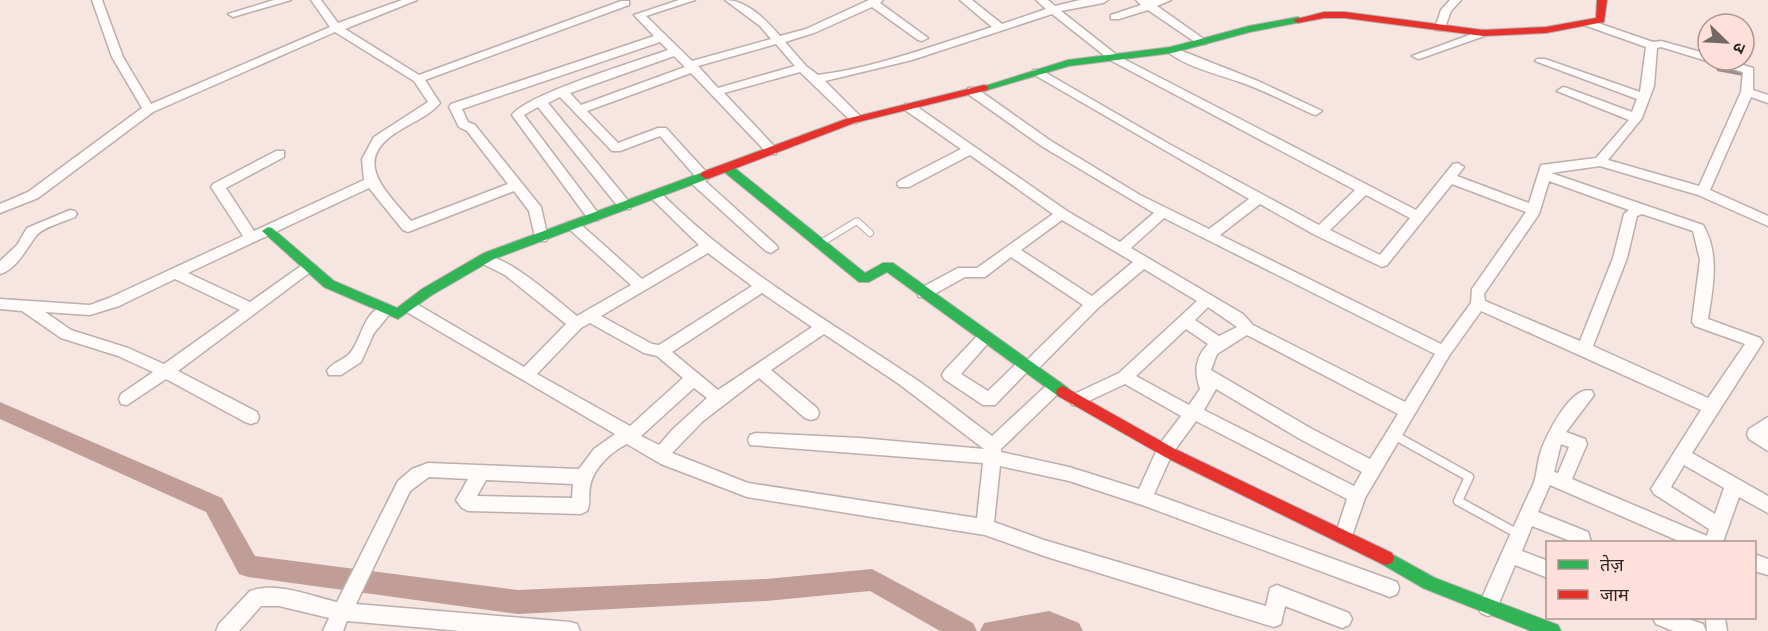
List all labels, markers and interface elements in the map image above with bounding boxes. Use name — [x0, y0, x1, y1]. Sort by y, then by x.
north arrow — [1696, 12, 1756, 72]
text: उ — [1728, 40, 1750, 57]
legend — [1546, 541, 1756, 619]
text: तेज़ — [1600, 554, 1624, 575]
text: जाम — [1600, 584, 1630, 605]

